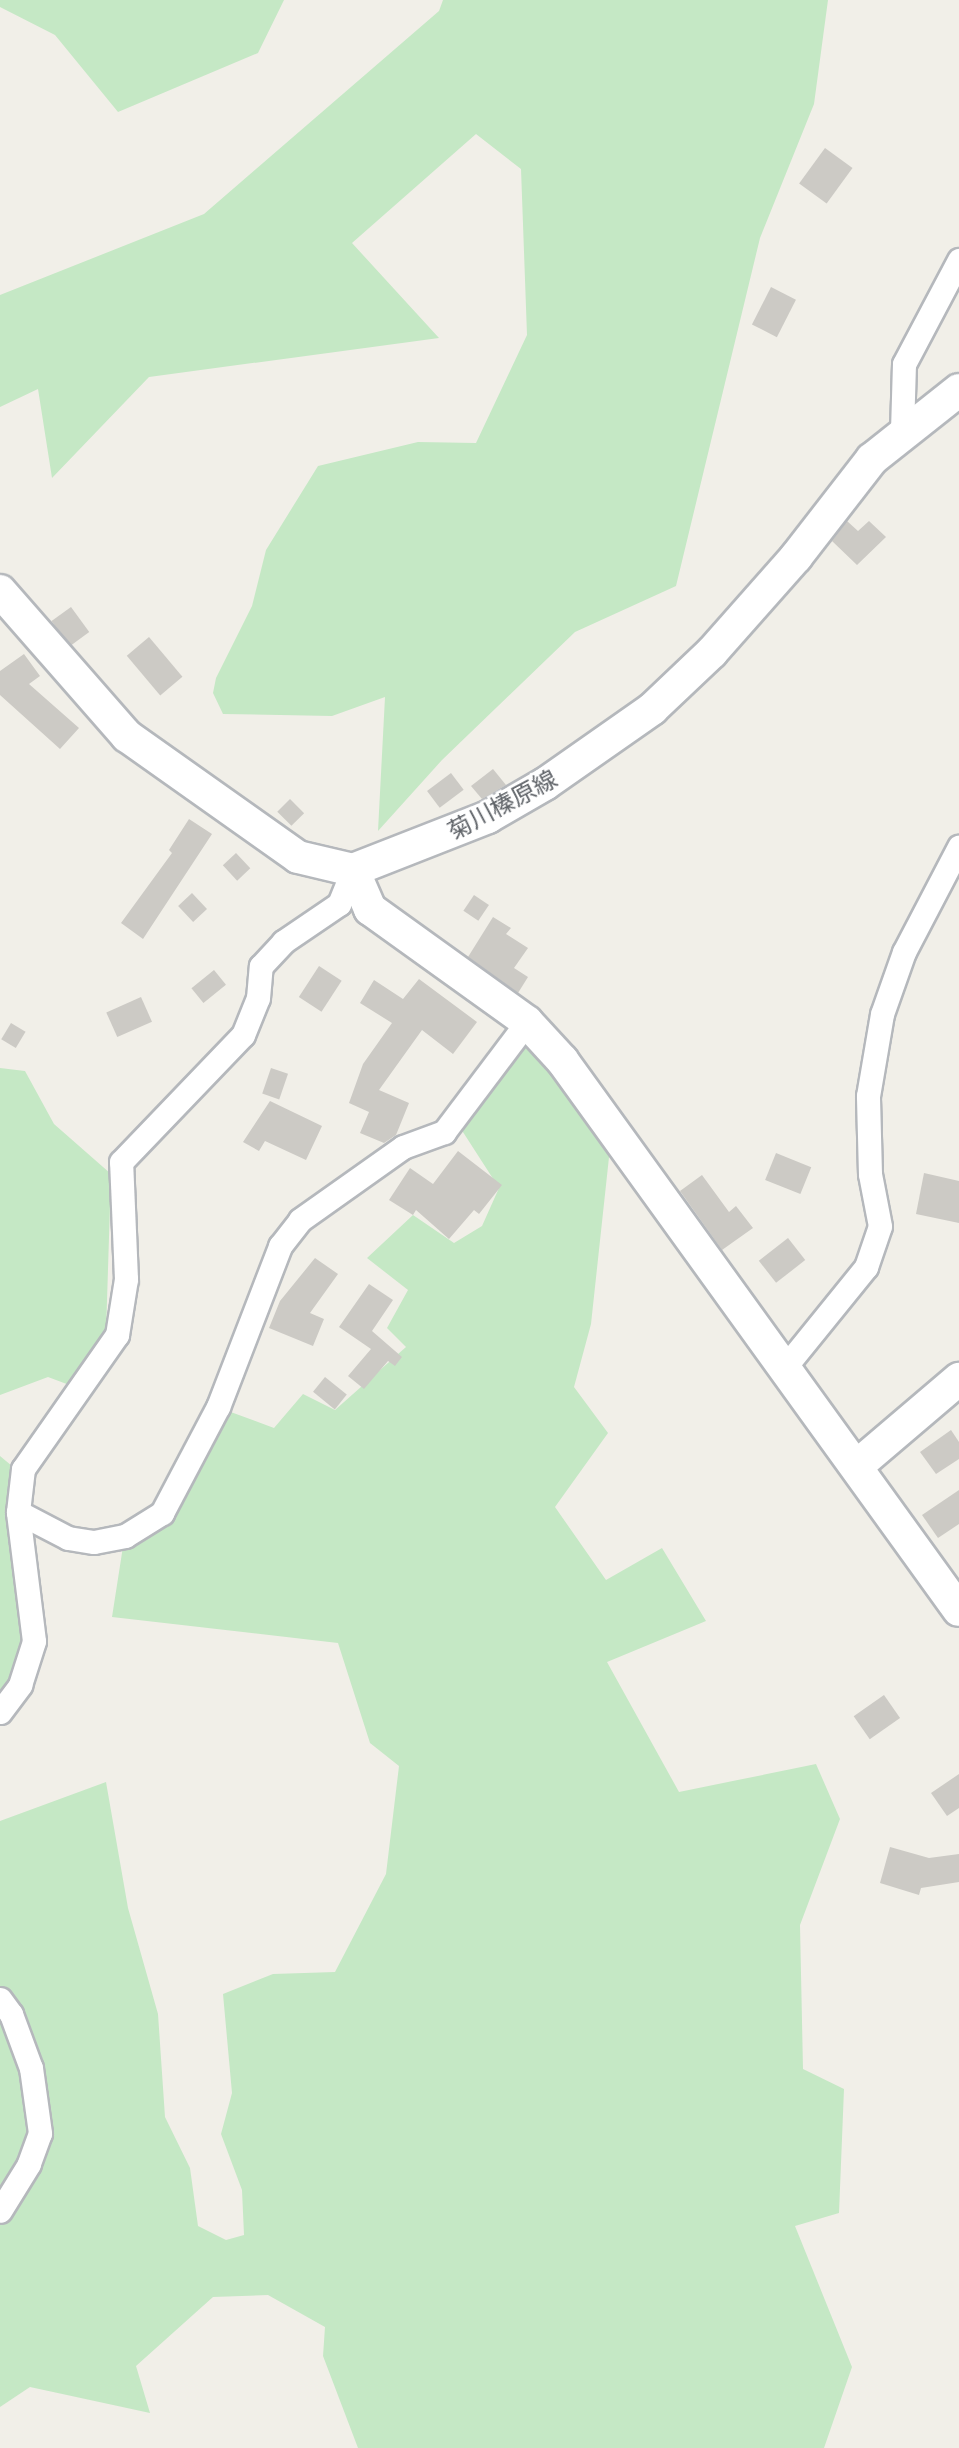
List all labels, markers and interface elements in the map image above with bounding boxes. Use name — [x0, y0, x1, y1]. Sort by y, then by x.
street label: 菊川榛原線 — [442, 763, 562, 845]

